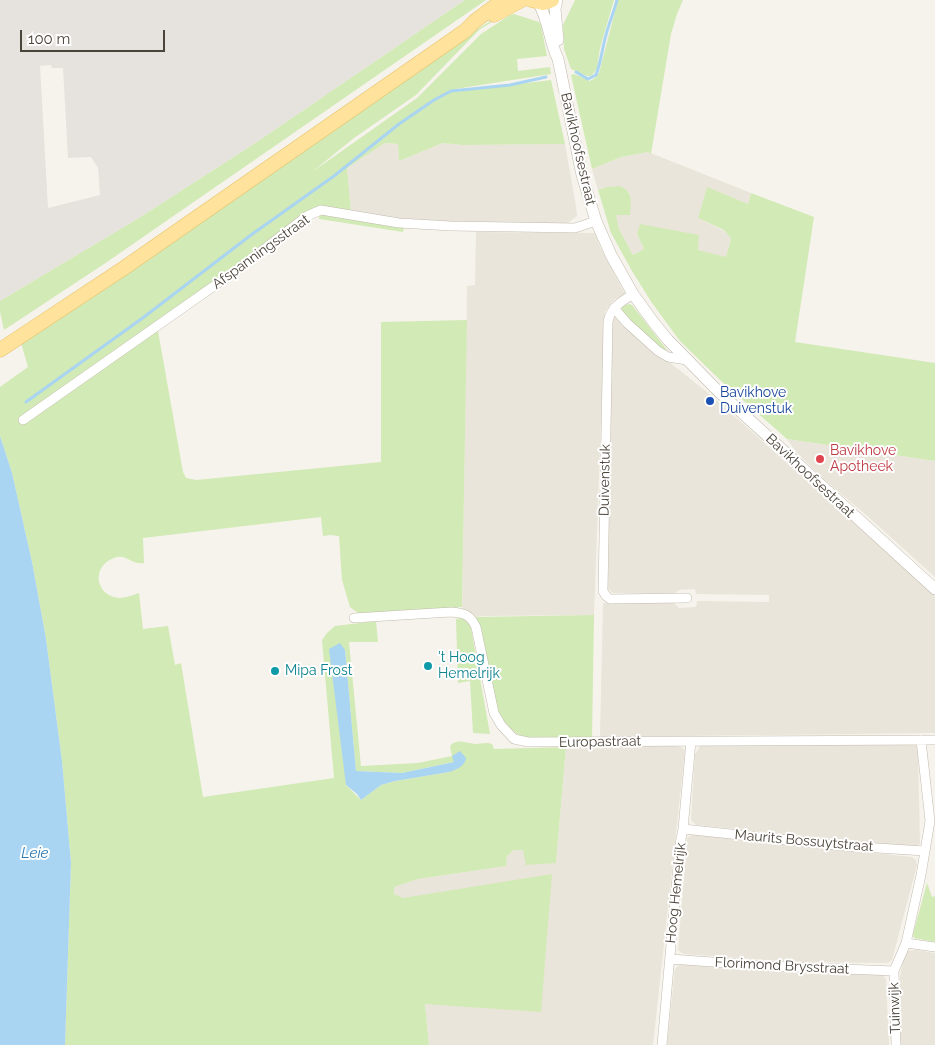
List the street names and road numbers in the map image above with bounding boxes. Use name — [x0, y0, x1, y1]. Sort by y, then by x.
street label: Bavikhoofsestraat — [557, 91, 599, 207]
street label: Afspanningsstraat — [209, 211, 313, 293]
street label: Bavikhoofsestraat — [762, 431, 858, 521]
street label: Duivenstuk — [596, 444, 614, 516]
street label: Europastraat — [559, 733, 641, 751]
street label: Maurits Bossuytstraat — [734, 827, 874, 855]
street label: Hoog Hemelrijk — [662, 842, 690, 944]
street label: Florimond Brysstraat — [714, 954, 850, 978]
street label: Tuinwijk — [886, 982, 904, 1034]

